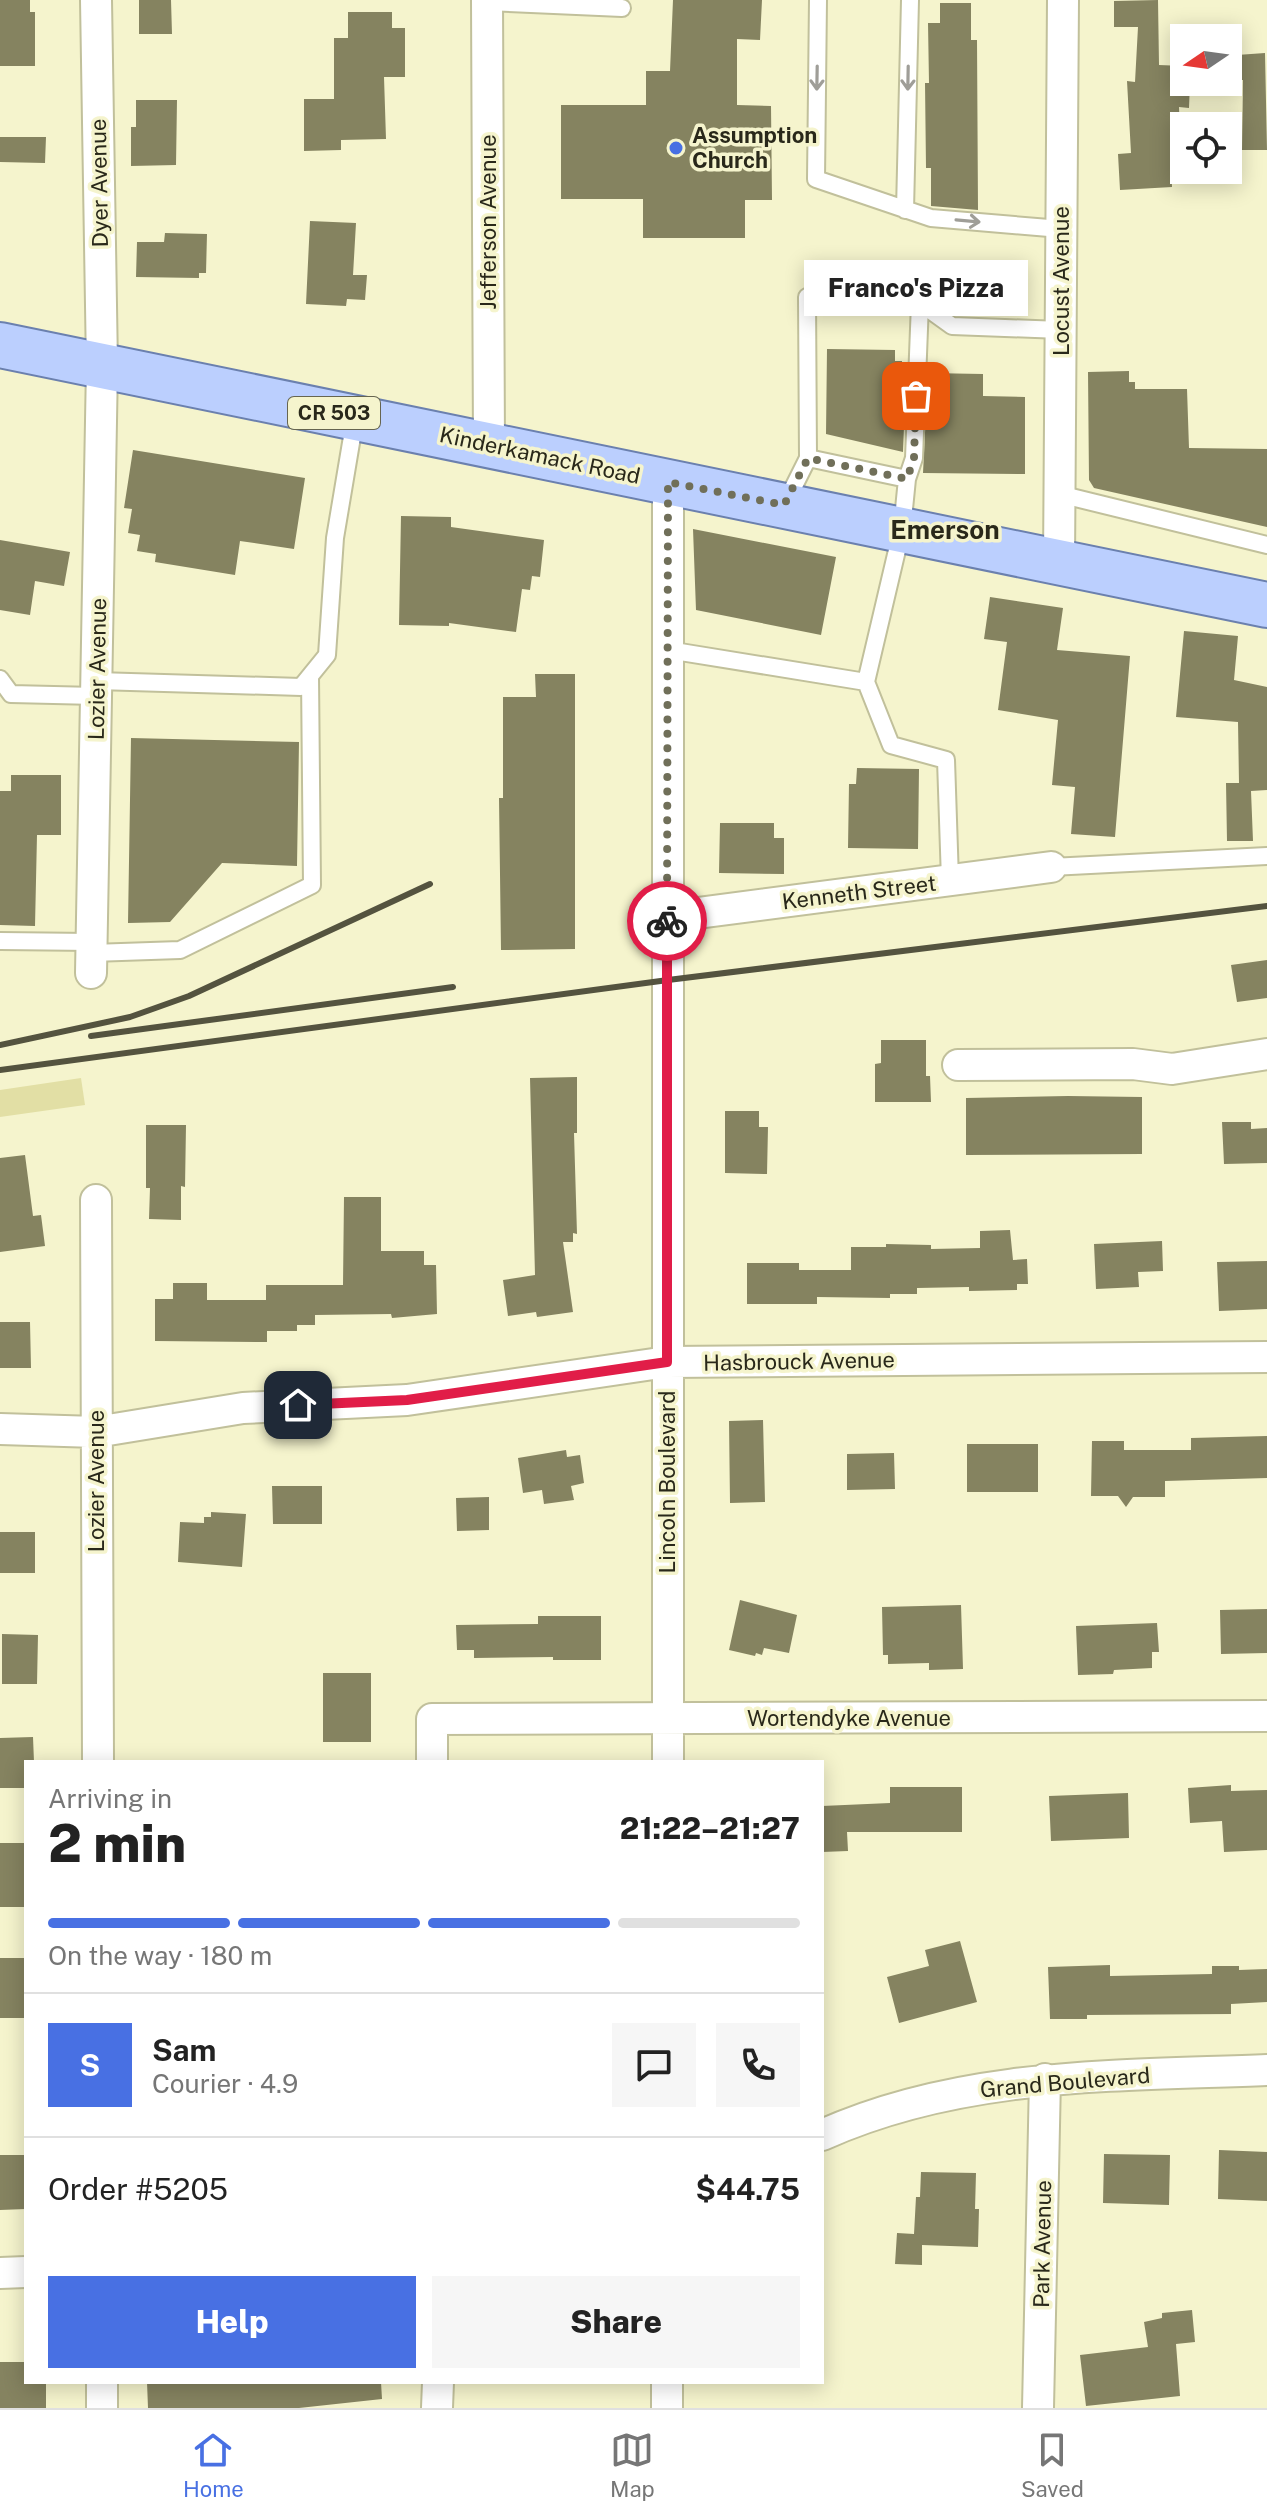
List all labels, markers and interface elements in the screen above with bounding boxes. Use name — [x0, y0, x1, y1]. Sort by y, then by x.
north arrow — [1170, 24, 1242, 96]
map controls — [1170, 24, 1242, 184]
one-way arrow — [809, 64, 825, 91]
one-way arrow — [900, 64, 916, 91]
button: locate — [1170, 112, 1242, 184]
street label: Dyer Avenue — [85, 118, 113, 248]
place label: Assumption Church — [692, 122, 817, 173]
street label: Jefferson Avenue — [475, 134, 501, 310]
marker: Assumption Church — [667, 139, 685, 157]
street label: Locust Avenue — [1048, 206, 1074, 356]
one-way arrow — [954, 214, 981, 229]
callout: Franco's Pizza — [804, 260, 1028, 316]
text: Franco's Pizza — [828, 272, 1004, 303]
pin — [882, 362, 950, 430]
icon: bag — [894, 374, 938, 418]
road number: CR 503 — [288, 397, 380, 429]
street label: Kinderkamack Road — [437, 421, 643, 489]
district label: Emerson — [890, 514, 1000, 545]
street label: Lozier Avenue — [83, 598, 111, 740]
street label: Kenneth Street — [780, 870, 938, 914]
courier — [627, 881, 707, 961]
icon: bike — [645, 899, 689, 943]
street label: Hasbrouck Avenue — [703, 1346, 895, 1376]
pin — [264, 1371, 332, 1439]
icon: home — [276, 1383, 320, 1427]
street label: Lincoln Boulevard — [654, 1391, 680, 1573]
street label: Lozier Avenue — [83, 1410, 109, 1552]
street label: Wortendyke Avenue — [747, 1705, 951, 1731]
text: Arriving in — [48, 1783, 172, 1814]
text: 21:22–21:27 — [620, 1810, 800, 1846]
text: 2 min — [48, 1813, 186, 1874]
text: On the way · 180 m — [48, 1940, 272, 1971]
button: chat — [612, 2023, 696, 2107]
button: phone — [716, 2023, 800, 2107]
text: Sam — [152, 2032, 216, 2068]
text: S — [80, 2047, 100, 2083]
street label: Grand Boulevard — [979, 2062, 1151, 2102]
text: Courier · 4.9 — [152, 2068, 298, 2099]
text: Order #5205 — [48, 2171, 228, 2207]
text: $44.75 — [696, 2171, 800, 2207]
street label: Park Avenue — [1028, 2180, 1056, 2308]
button: Help — [48, 2276, 416, 2368]
button: Share — [432, 2276, 800, 2368]
tab: Home — [183, 2428, 244, 2502]
tab: Map — [610, 2428, 655, 2502]
tab: Saved — [1021, 2428, 1084, 2502]

